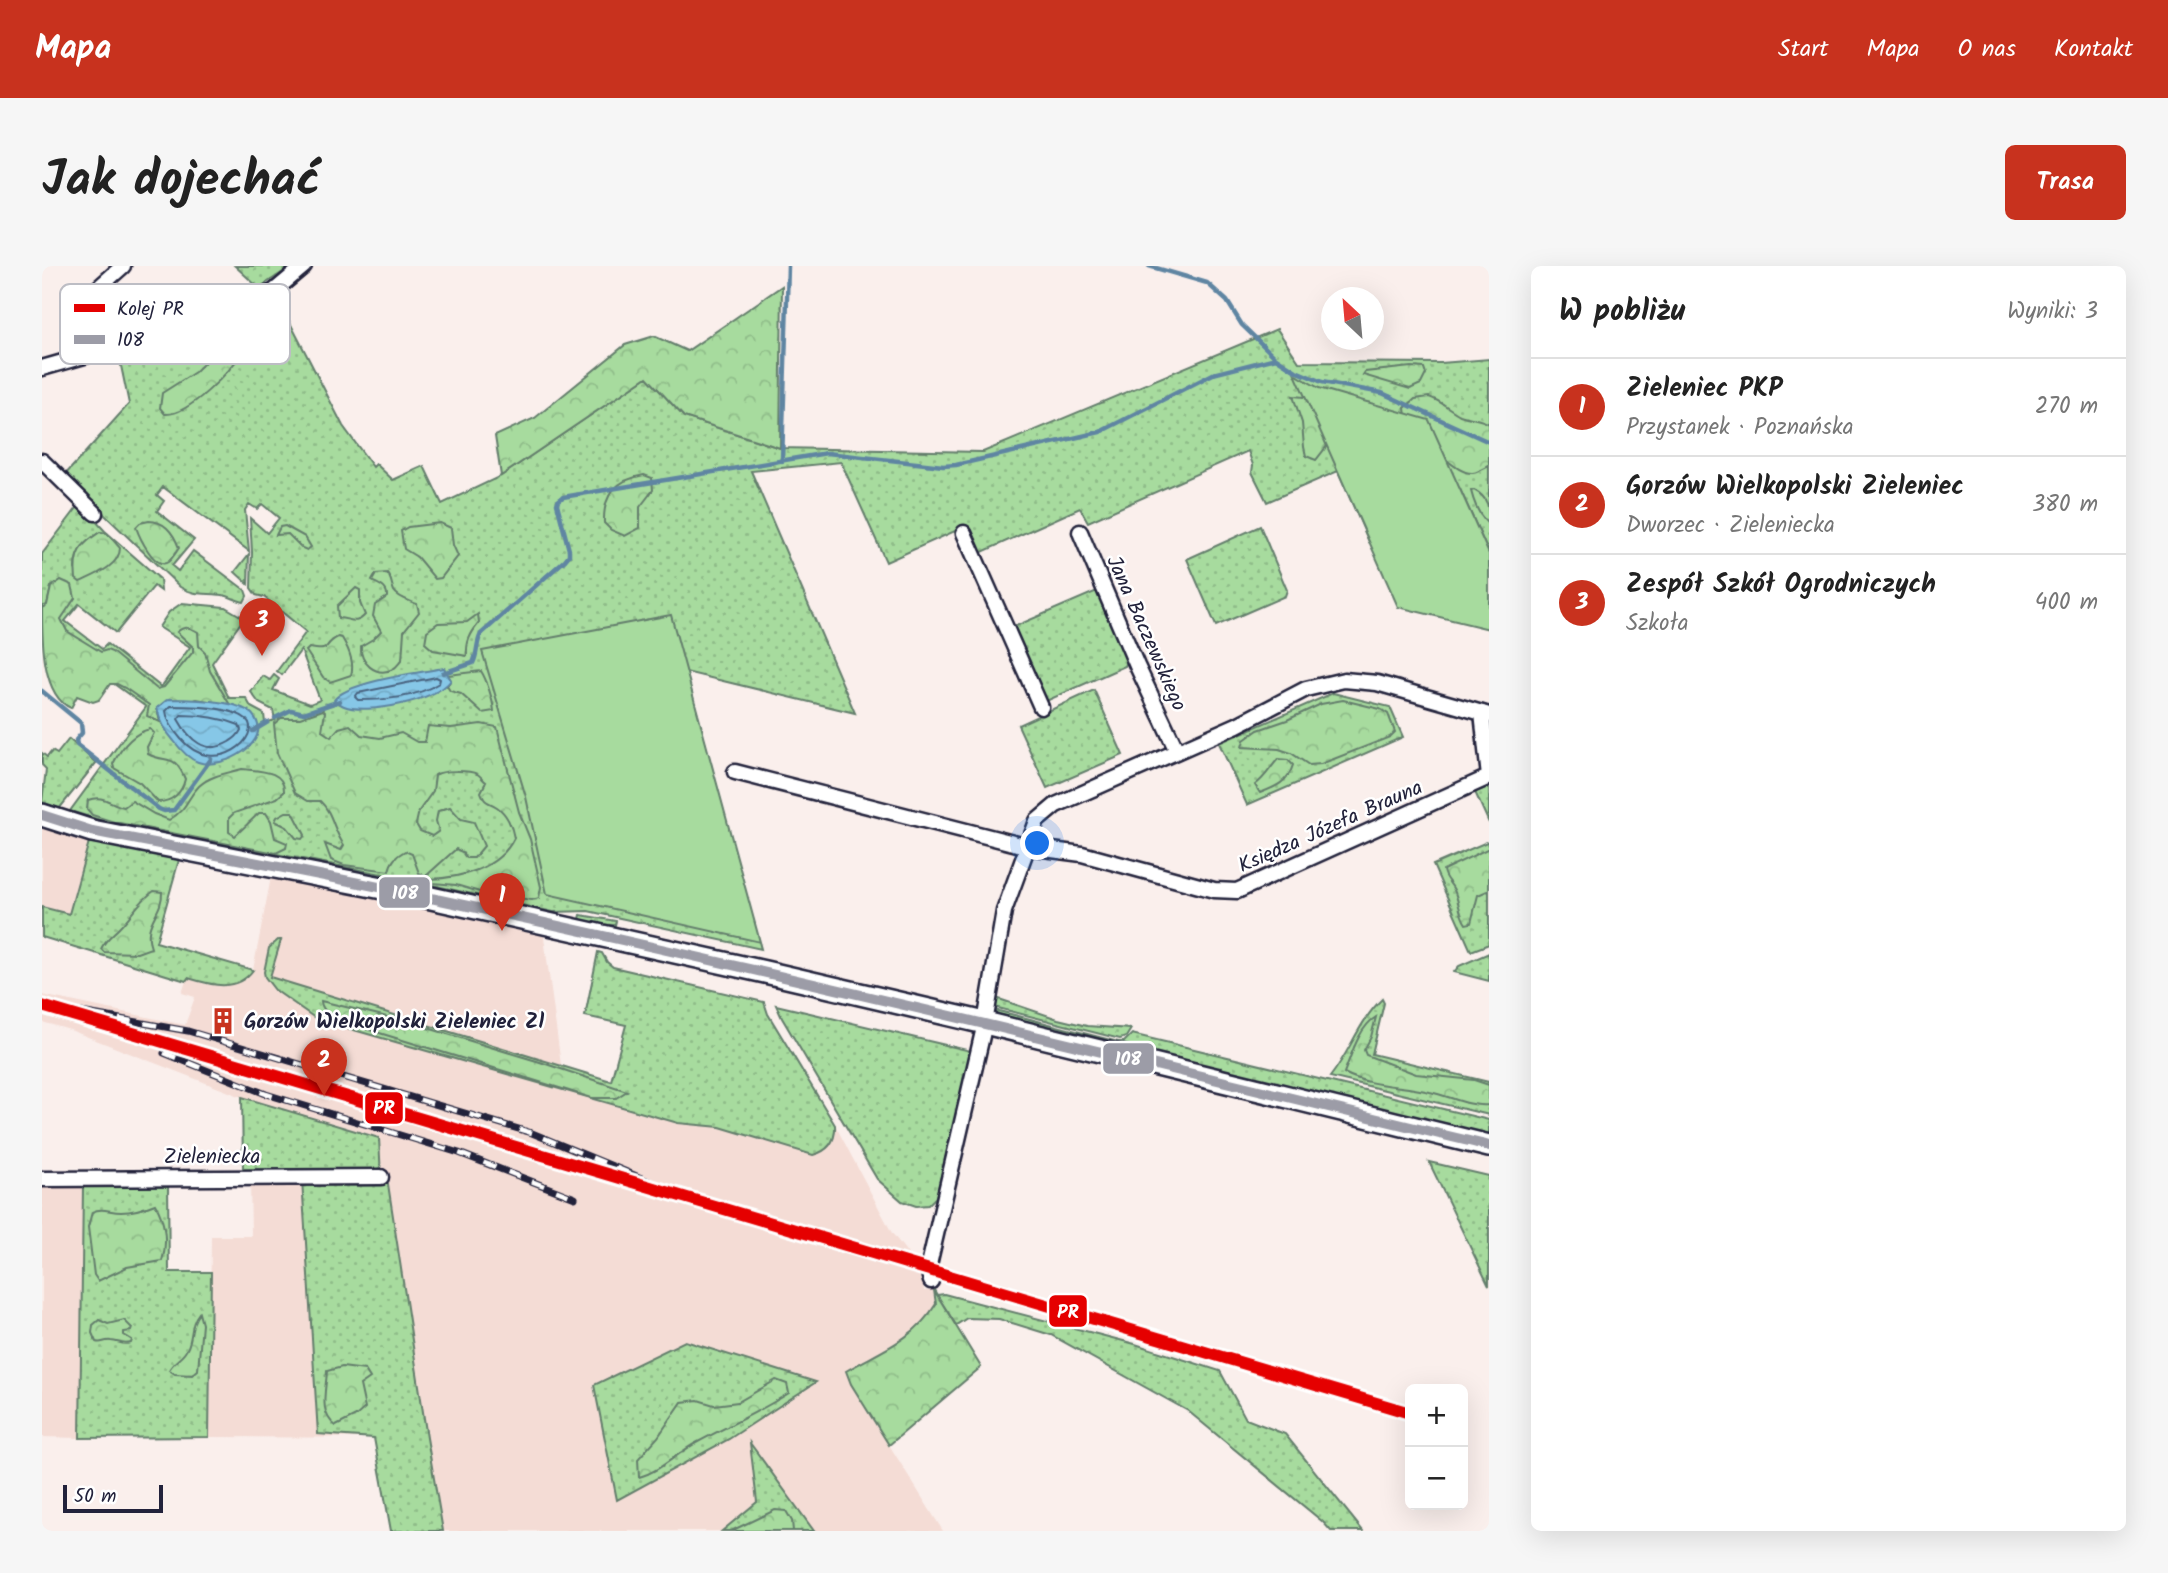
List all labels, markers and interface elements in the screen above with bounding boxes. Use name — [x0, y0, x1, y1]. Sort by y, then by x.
text: Mapa — [35, 23, 111, 76]
text: Start — [1778, 30, 1829, 69]
text: Mapa — [1867, 30, 1919, 69]
text: O nas — [1957, 30, 2016, 69]
text: Kontakt — [2054, 30, 2133, 69]
text: Jak dojechać — [42, 143, 320, 221]
button: Trasa — [2005, 145, 2126, 220]
legend — [60, 284, 290, 364]
north arrow — [1321, 287, 1384, 350]
text: W pobliżu — [1559, 288, 1685, 336]
text: Wyniki: 3 — [2007, 294, 2098, 330]
text: Kolej PR — [117, 295, 184, 325]
text: 108 — [117, 326, 144, 356]
text: Zieleniec PKP — [1626, 368, 1783, 410]
text: 1 — [1579, 389, 1585, 425]
text: 270 m — [2035, 389, 2098, 425]
text: Przystanek · Poznańska — [1626, 410, 1853, 446]
text: Gorzów Wielkopolski Zieleniec — [1626, 466, 1964, 508]
text: 2 — [1575, 487, 1589, 523]
text: 380 m — [2032, 487, 2098, 523]
text: Dworzec · Zieleniecka — [1626, 508, 1835, 544]
street label: Jana Baczewskiego — [1097, 550, 1195, 717]
text: Zespół Szkół Ogrodniczych — [1626, 564, 1936, 606]
text: 3 — [1576, 585, 1588, 621]
text: 400 m — [2035, 585, 2098, 621]
pin: 3 — [239, 598, 285, 656]
text: Szkoła — [1626, 606, 1689, 642]
street label: Księdza Józefa Brauna — [1233, 772, 1428, 883]
your location — [1020, 826, 1054, 860]
pin: 1 — [479, 873, 525, 931]
line badge: 108 — [378, 876, 431, 909]
text: 108 — [392, 879, 419, 909]
building icon: Gorzów Wielkopolski Zieleniec Zl — [208, 1006, 238, 1036]
place label: Gorzów Wielkopolski Zieleniec Zl — [244, 1006, 545, 1039]
pin: 2 — [301, 1038, 347, 1096]
line badge: 108 — [1102, 1042, 1155, 1075]
text: 108 — [1115, 1045, 1142, 1075]
line badge: PR — [364, 1091, 404, 1125]
text: PR — [373, 1094, 396, 1124]
street label: Zieleniecka — [164, 1141, 260, 1174]
line badge: PR — [1048, 1294, 1088, 1328]
text: PR — [1057, 1298, 1080, 1328]
map controls — [1405, 1384, 1468, 1510]
button: + — [1405, 1384, 1468, 1447]
button: − — [1405, 1447, 1468, 1510]
scale bar — [63, 1482, 163, 1514]
text: 50 m — [74, 1482, 116, 1512]

